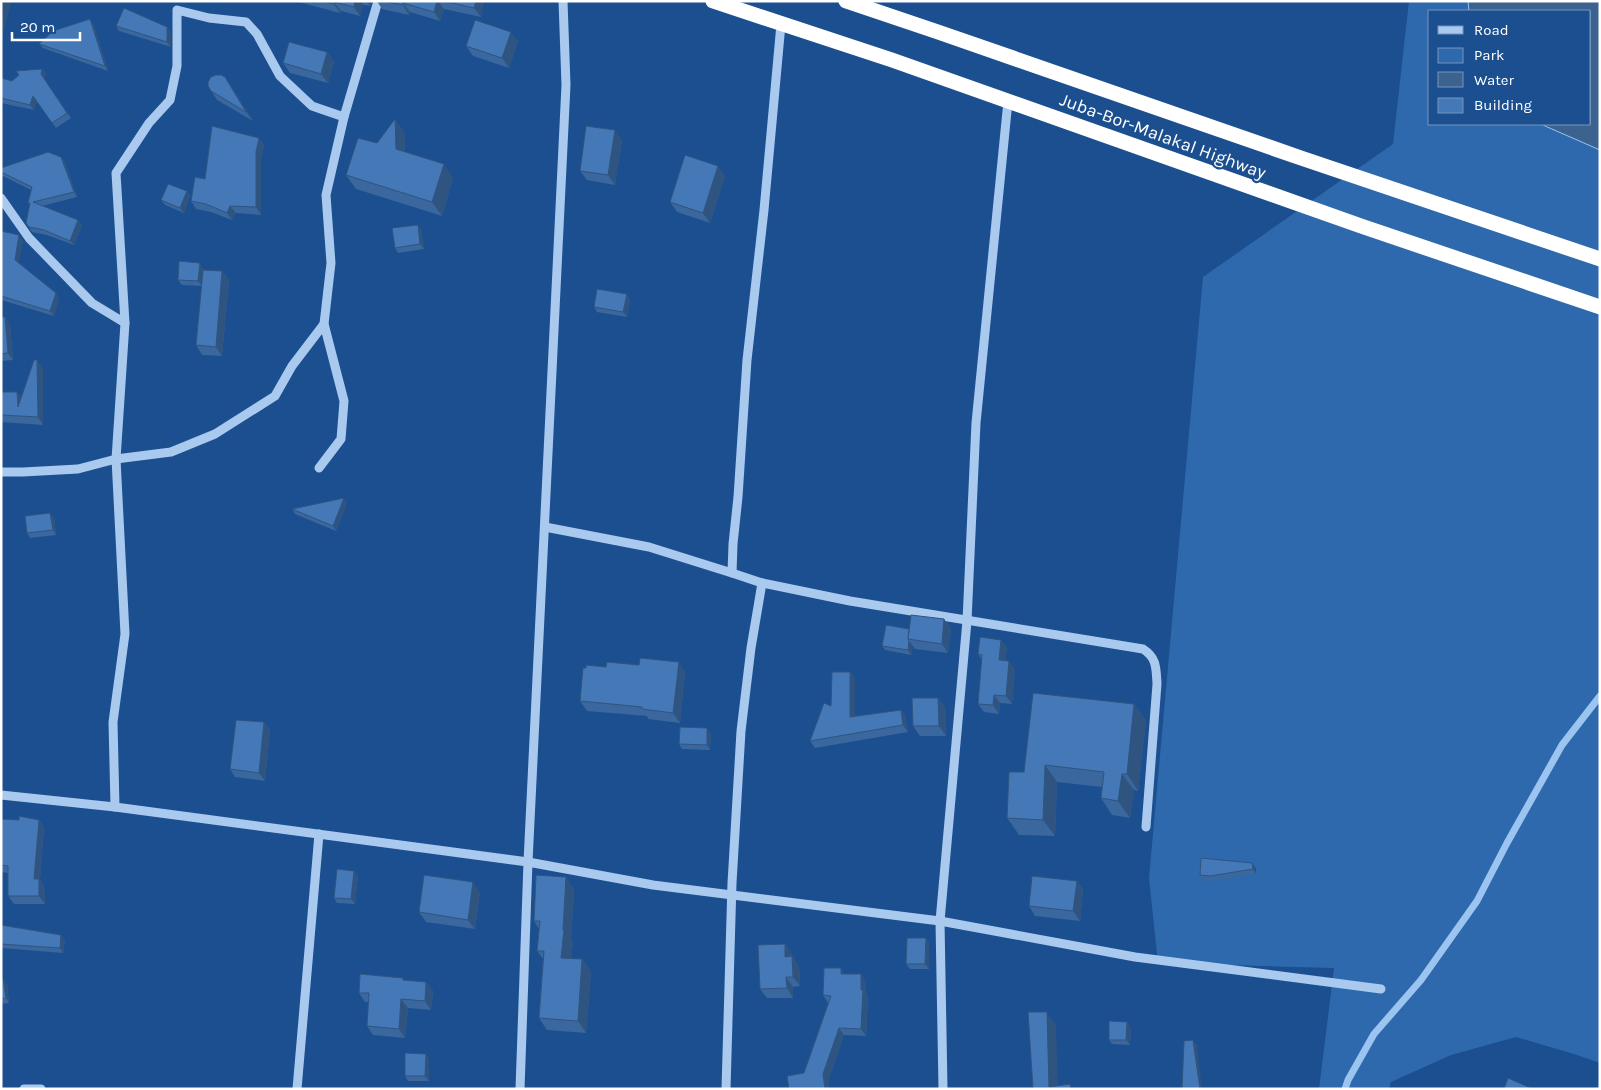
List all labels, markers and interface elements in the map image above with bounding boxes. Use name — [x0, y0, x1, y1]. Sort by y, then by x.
scale bar — [12, 10, 80, 42]
legend — [1428, 10, 1591, 125]
text: 20 m — [20, 18, 55, 36]
text: Road — [1474, 21, 1509, 39]
text: Park — [1474, 46, 1504, 64]
text: Water — [1474, 71, 1515, 89]
street label: Juba-Bor-Malakal Highway — [1057, 88, 1270, 184]
text: Building — [1474, 96, 1532, 114]

